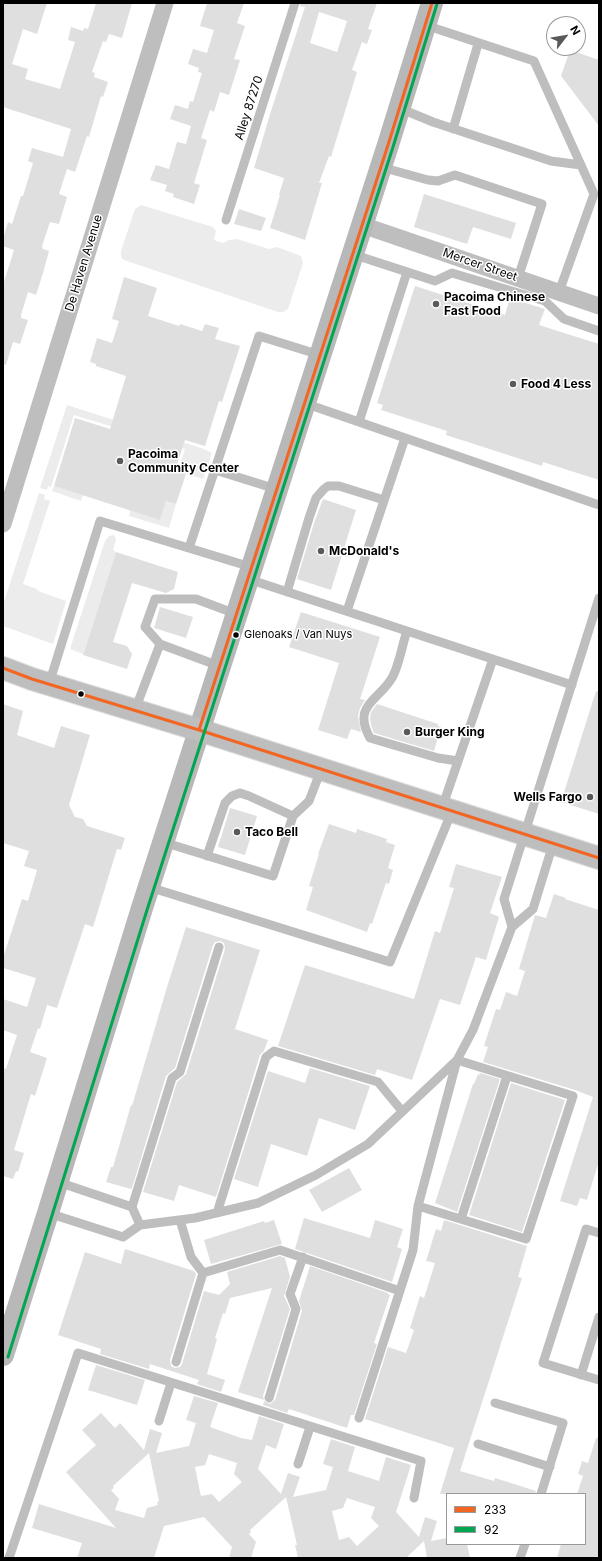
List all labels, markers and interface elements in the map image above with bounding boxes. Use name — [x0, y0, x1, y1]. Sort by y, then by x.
north arrow — [546, 16, 586, 56]
text: N — [567, 23, 584, 38]
street label: Alley 87270 — [232, 74, 266, 142]
street label: De Haven Avenue — [62, 213, 106, 313]
street label: Mercer Street — [441, 246, 519, 284]
place label: Pacoima Chinese Fast Food — [444, 290, 545, 318]
marker: Pacoima Chinese Fast Food — [431, 299, 441, 309]
place label: Food 4 Less — [521, 377, 591, 391]
marker: Food 4 Less — [508, 379, 518, 389]
place label: Pacoima Community Center — [128, 447, 239, 475]
marker: Pacoima Community Center — [115, 456, 125, 466]
place label: McDonald's — [329, 544, 399, 558]
marker: McDonald's — [316, 546, 326, 556]
place label: Glenoaks / Van Nuys — [244, 628, 352, 642]
marker: Glenoaks / Van Nuys — [231, 630, 241, 640]
unlabelled marker — [76, 689, 86, 699]
place label: Burger King — [415, 725, 484, 739]
marker: Burger King — [402, 727, 412, 737]
place label: Wells Fargo — [514, 790, 582, 804]
marker: Wells Fargo — [585, 792, 595, 802]
place label: Taco Bell — [245, 825, 298, 839]
marker: Taco Bell — [232, 827, 242, 837]
legend — [446, 1493, 586, 1545]
text: 233 — [484, 1502, 506, 1517]
text: 92 — [484, 1522, 499, 1537]

